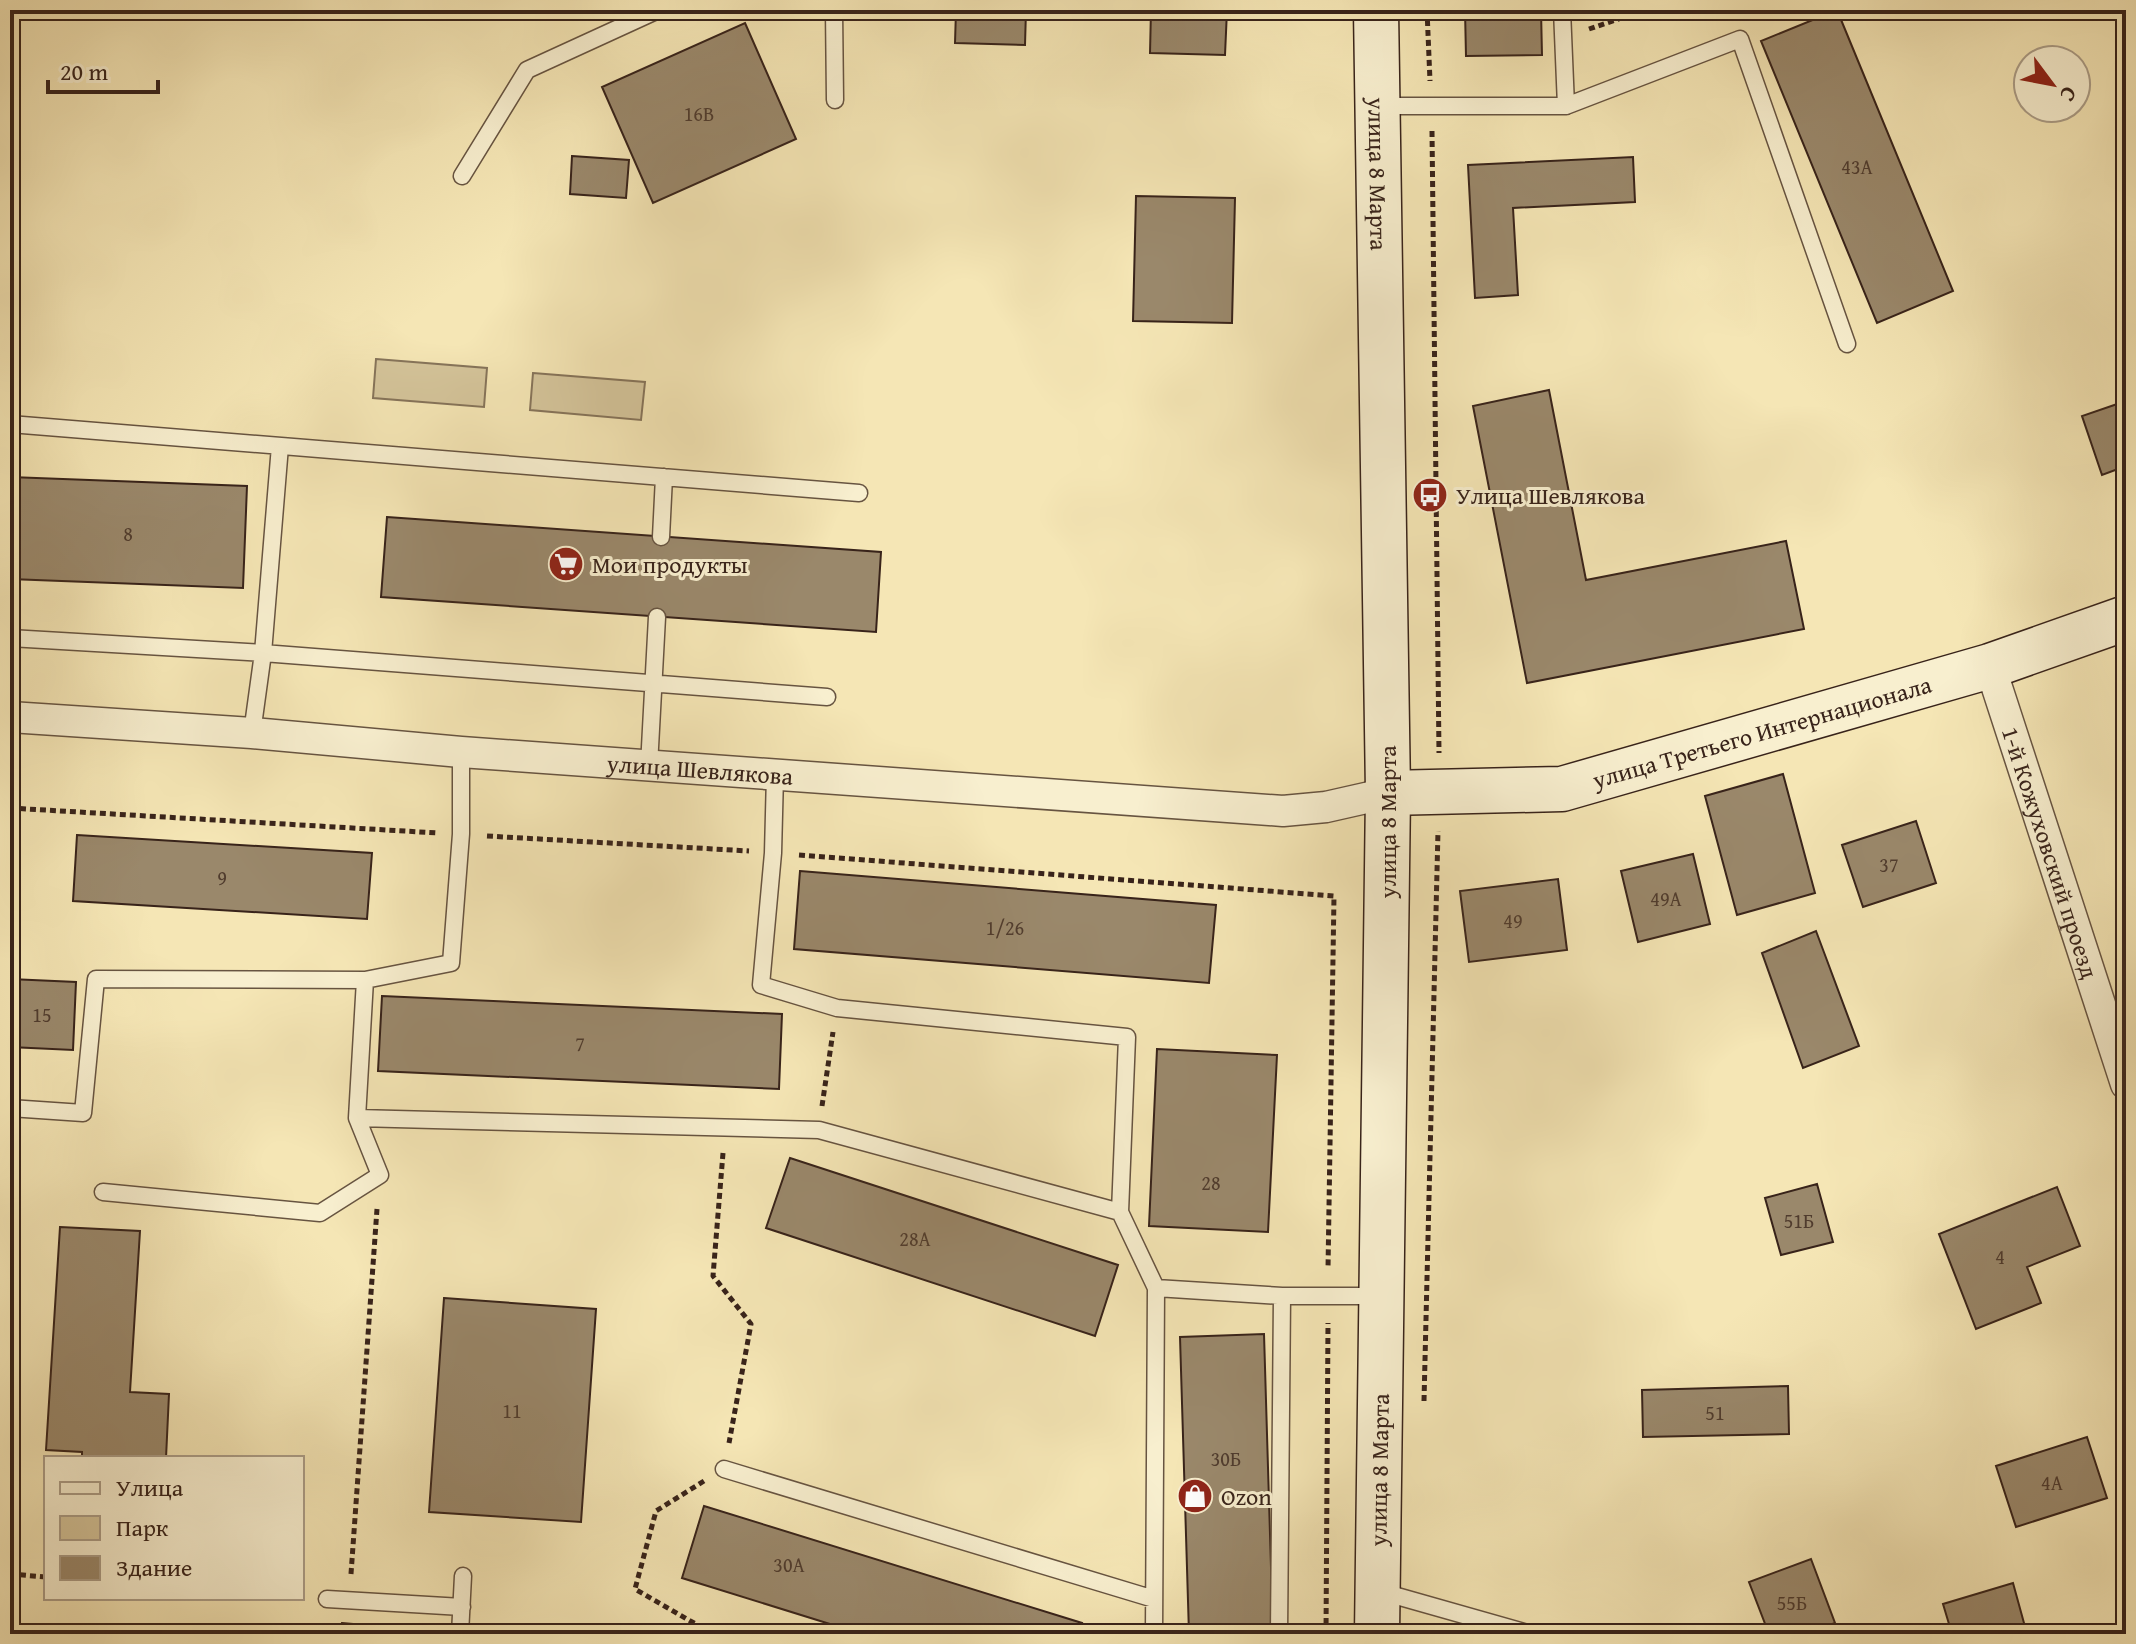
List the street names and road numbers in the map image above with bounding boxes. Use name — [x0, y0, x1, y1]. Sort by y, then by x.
street label: улица 8 Марта — [1360, 96, 1397, 251]
street label: улица Третьего Интернационала — [1587, 666, 1936, 797]
street label: 1-й Кожуховский проезд — [1993, 722, 2108, 983]
street label: улица Шевлякова — [605, 745, 795, 793]
street label: улица 8 Марта — [1370, 745, 1405, 900]
street label: улица 8 Марта — [1360, 1393, 1398, 1548]

